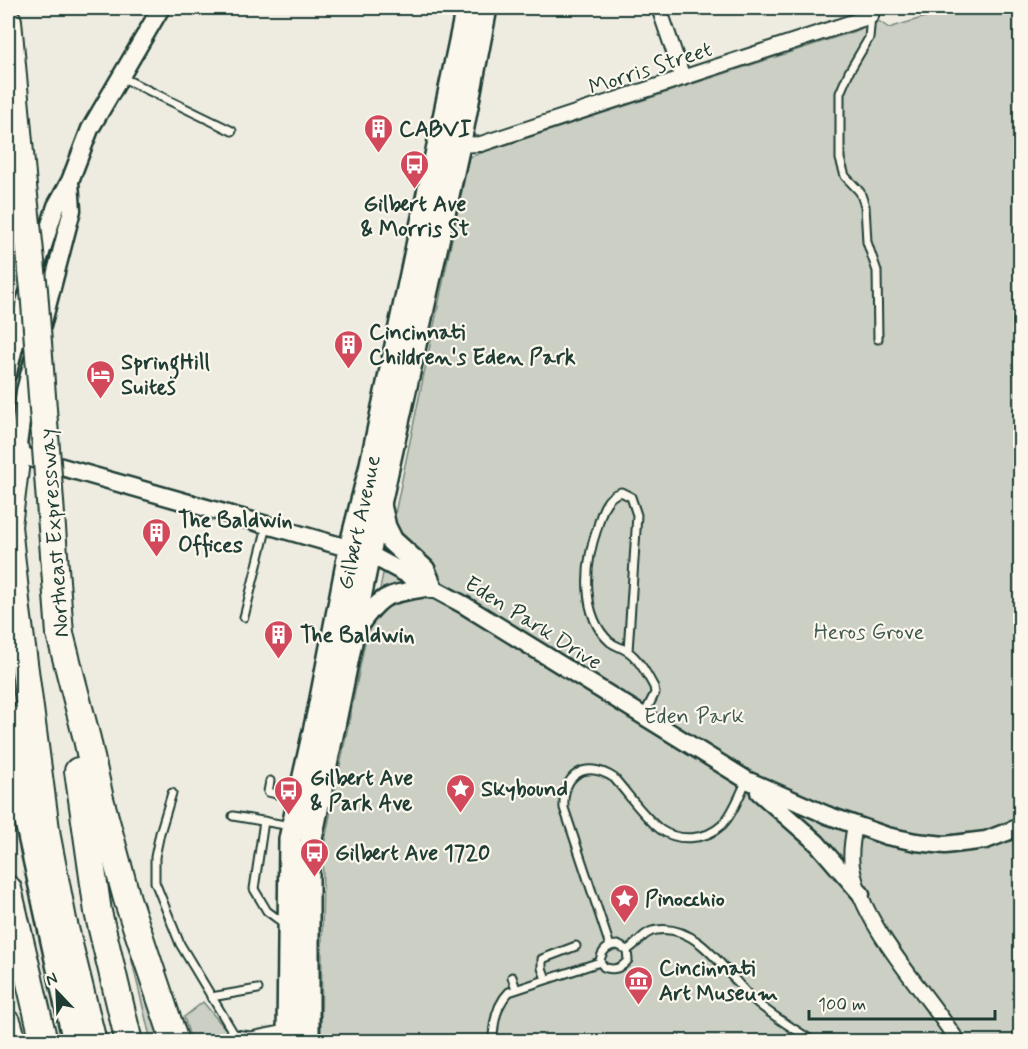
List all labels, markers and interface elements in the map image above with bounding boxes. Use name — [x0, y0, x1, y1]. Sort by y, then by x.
street label: Morris Street — [585, 36, 716, 102]
building icon: CABVI — [362, 112, 394, 154]
place label: CABVI — [399, 116, 472, 144]
bus stop icon: Gilbert Ave & Morris St — [399, 148, 431, 190]
place label: Gilbert Ave & Morris St — [361, 191, 470, 244]
place label: Cincinnati Children's Eden Park — [369, 319, 576, 372]
building icon: Cincinnati Children's Eden Park — [332, 328, 364, 370]
place label: SpringHill Suites — [121, 349, 210, 402]
hotel icon: SpringHill Suites — [84, 358, 116, 400]
street label: Northeast Expressway — [34, 427, 76, 638]
street label: Gilbert Avenue — [332, 452, 388, 592]
place label: The Baldwin Offices — [178, 507, 293, 560]
building icon: The Baldwin Offices — [141, 516, 173, 558]
street label: Eden Park Drive — [459, 570, 607, 677]
building icon: The Baldwin — [263, 618, 295, 660]
park label: Heros Grove — [814, 619, 925, 647]
place label: The Baldwin — [300, 622, 415, 650]
park label: Eden Park — [644, 703, 744, 731]
place label: Gilbert Ave & Park Ave — [310, 765, 413, 818]
place icon: Skybound — [444, 772, 476, 814]
bus stop icon: Gilbert Ave & Park Ave — [273, 774, 305, 816]
place label: Skybound — [481, 776, 568, 804]
bus stop icon: Gilbert Ave 1720 — [298, 836, 330, 878]
place label: Gilbert Ave 1720 — [335, 840, 490, 868]
place icon: Pinocchio — [608, 882, 640, 924]
place label: Pinocchio — [645, 886, 725, 914]
place label: Cincinnati Art Museum — [659, 955, 778, 1008]
north arrow — [27, 962, 87, 1022]
museum icon: Cincinnati Art Museum — [622, 964, 654, 1006]
text: N — [43, 968, 61, 991]
scale bar — [809, 983, 995, 1021]
text: 100 m — [818, 993, 866, 1017]

